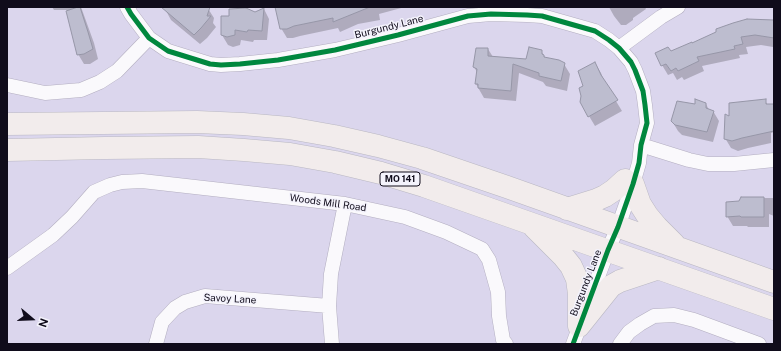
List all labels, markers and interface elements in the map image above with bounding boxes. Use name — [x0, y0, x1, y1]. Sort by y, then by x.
street label: Burgundy Lane — [353, 13, 425, 41]
road number: MO 141 — [380, 172, 420, 186]
street label: Woods Mill Road — [289, 192, 367, 214]
street label: Burgundy Lane — [568, 248, 604, 318]
street label: Savoy Lane — [203, 292, 257, 306]
north arrow — [12, 299, 52, 339]
text: N — [36, 317, 50, 329]

